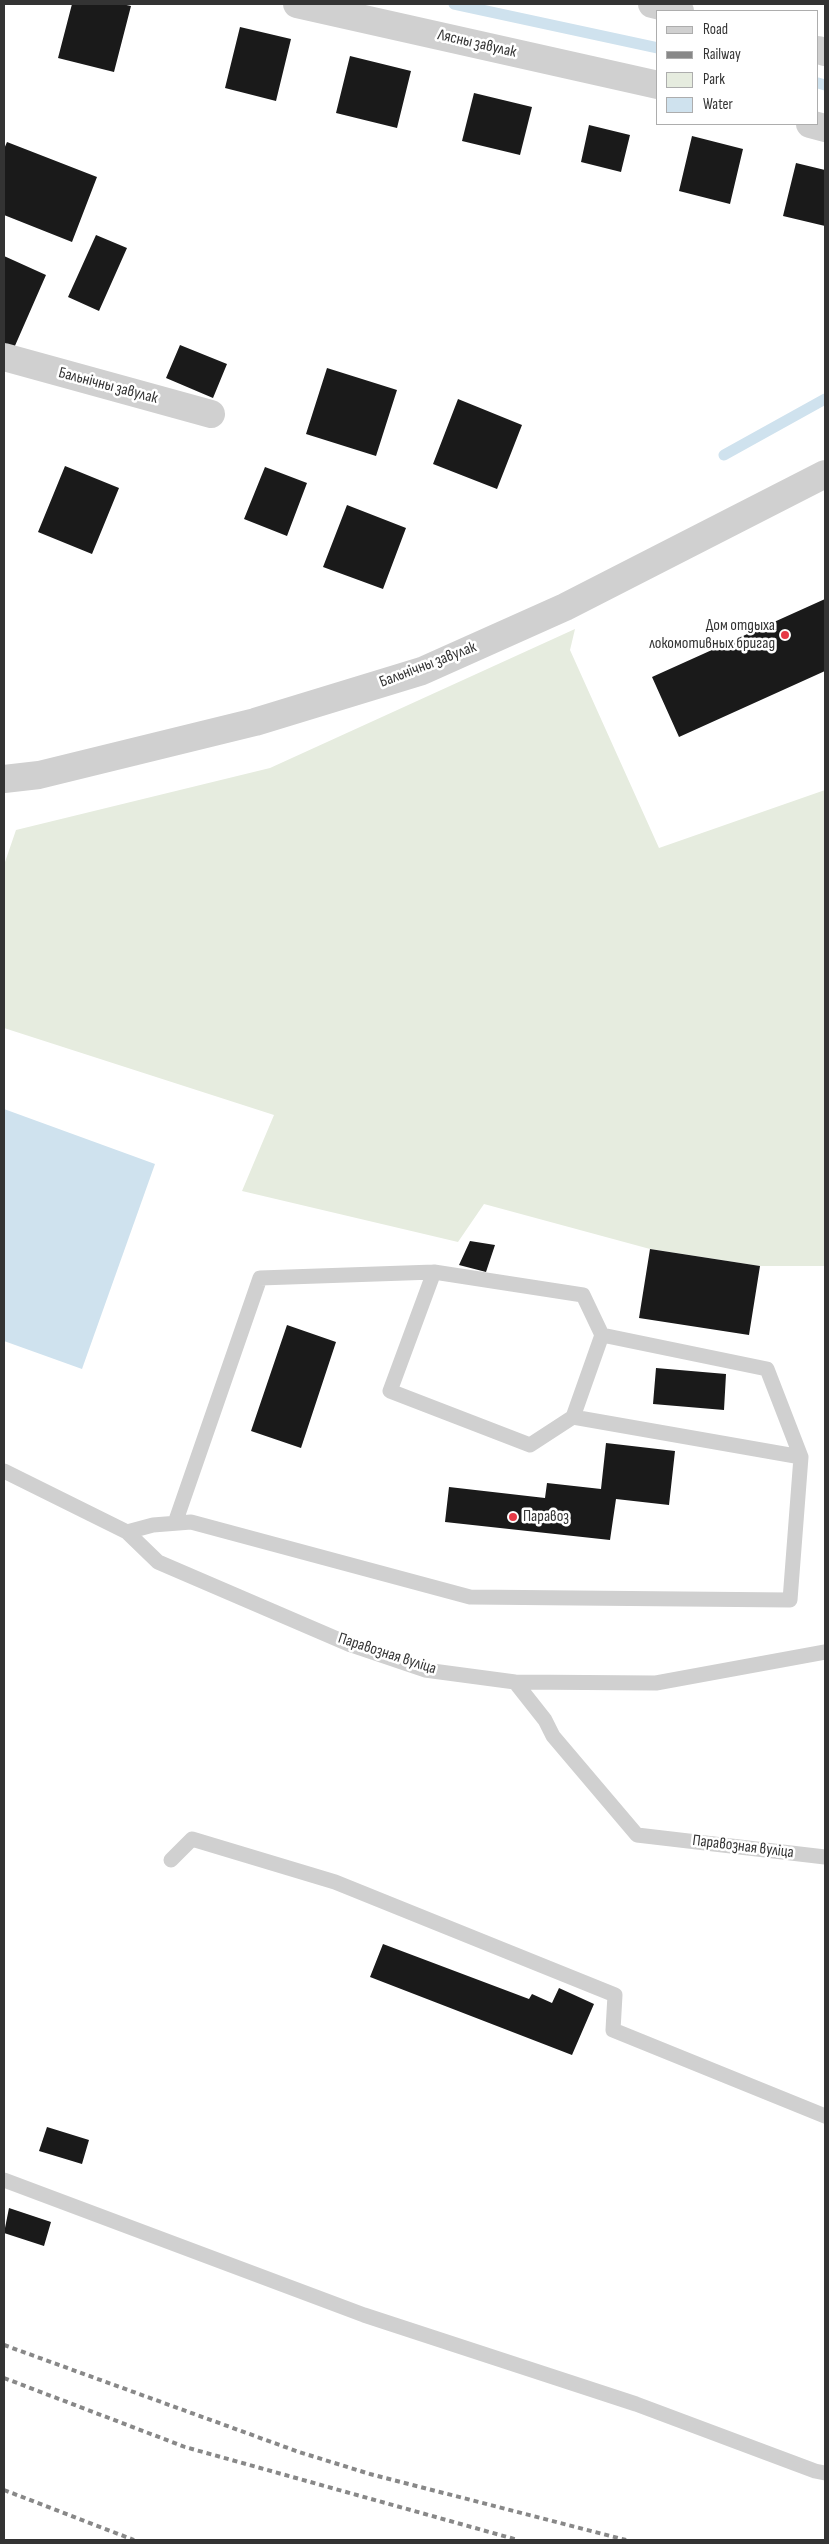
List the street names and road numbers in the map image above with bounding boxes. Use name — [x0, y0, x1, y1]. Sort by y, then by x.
street label: Лясны завулак — [436, 26, 518, 62]
street label: Бальнічны завулак — [56, 364, 160, 408]
street label: Бальнічны завулак — [377, 638, 479, 692]
street label: Паравозная вуліца — [336, 1629, 438, 1679]
street label: Паравозная вуліца — [691, 1831, 795, 1863]

